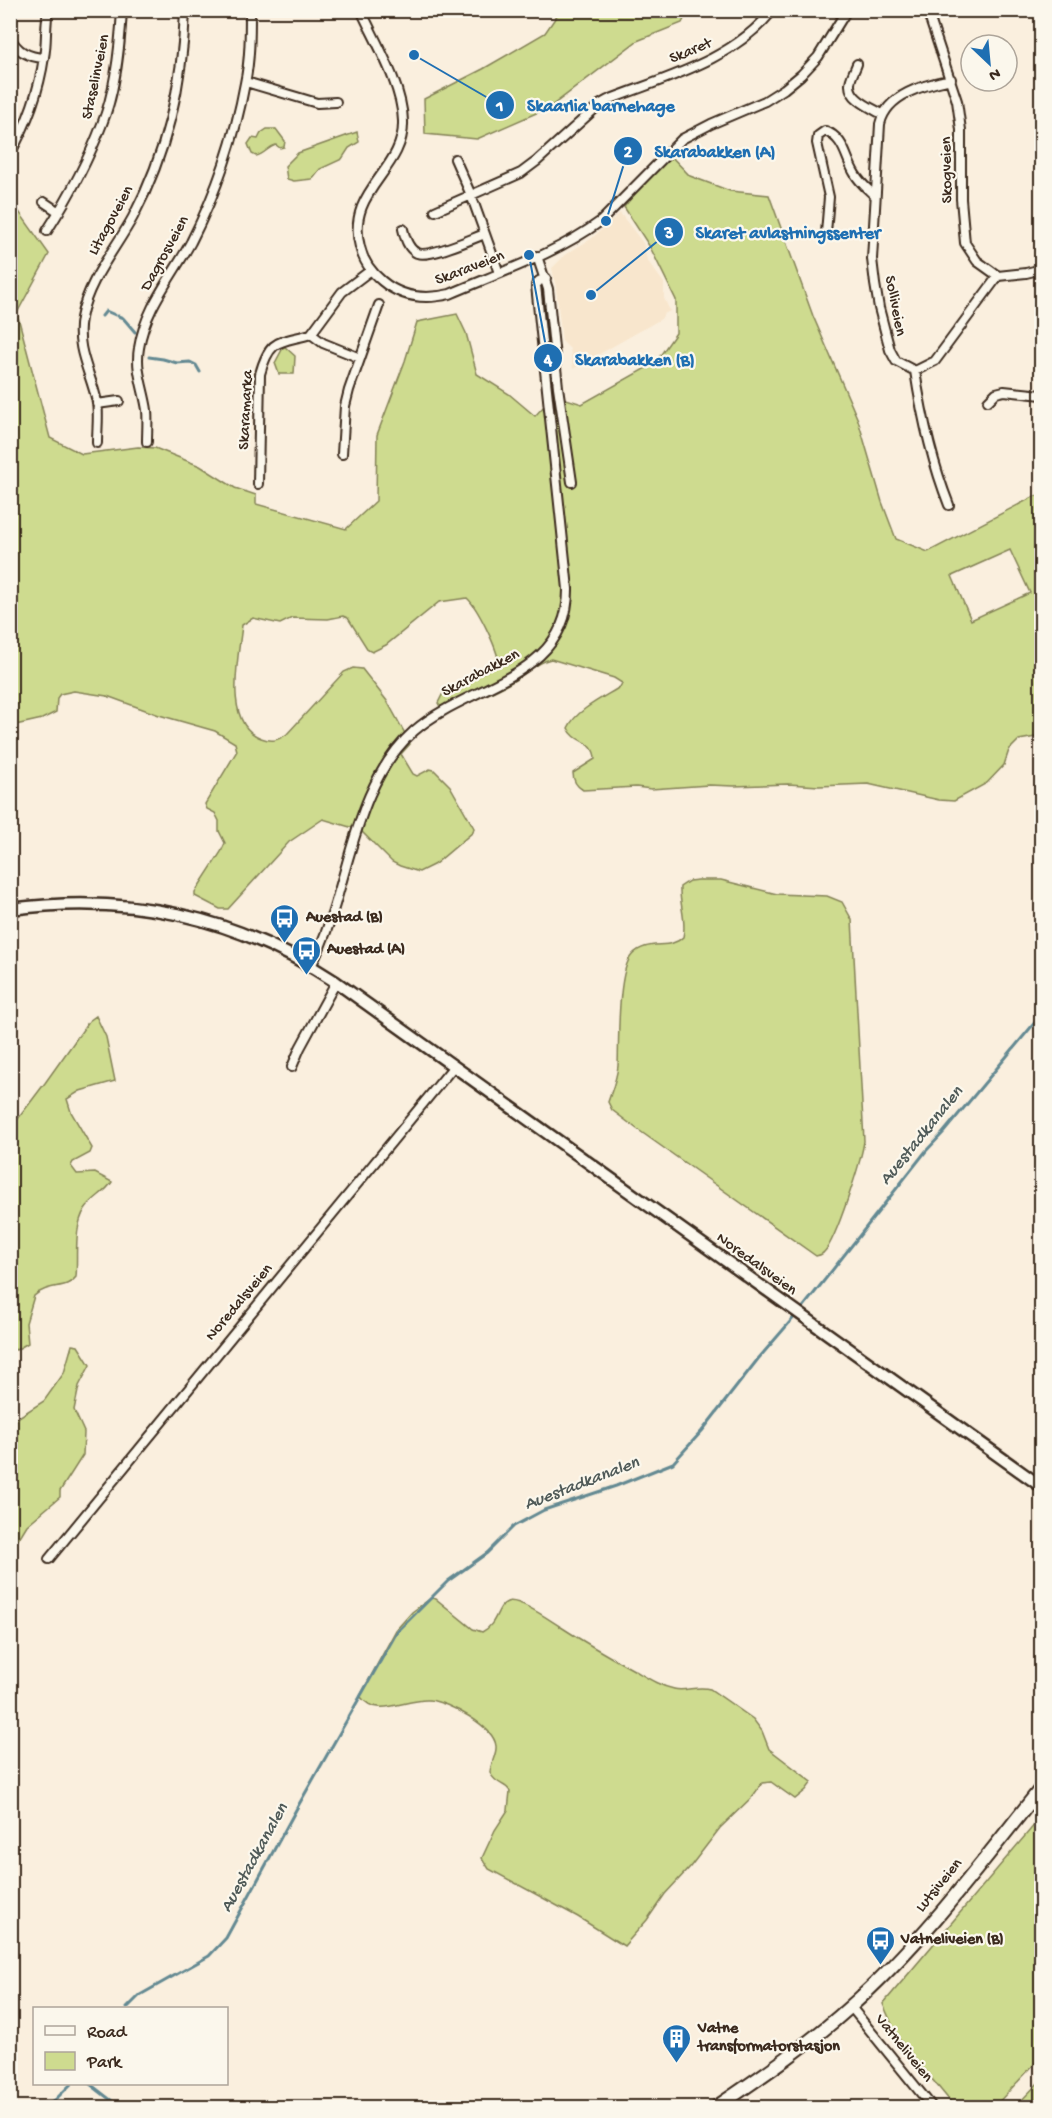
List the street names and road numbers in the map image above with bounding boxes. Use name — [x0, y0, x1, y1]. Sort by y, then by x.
street label: Staselinveien — [79, 32, 115, 121]
street label: Skaret — [667, 34, 716, 69]
street label: Skogveien — [938, 136, 958, 203]
street label: Litagoveien — [85, 182, 139, 259]
street label: Dagrosveien — [137, 213, 195, 296]
street label: Skaraveien — [433, 247, 508, 291]
street label: Solliveien — [879, 274, 909, 338]
street label: Skaramarka — [235, 368, 259, 450]
street label: Skarabakken — [439, 645, 524, 702]
street label: Noredalsveien — [712, 1229, 800, 1301]
street label: Noredalsveien — [202, 1260, 278, 1345]
street label: Lutsiveien — [913, 1855, 968, 1917]
street label: Vatneliveien — [869, 2010, 936, 2087]

